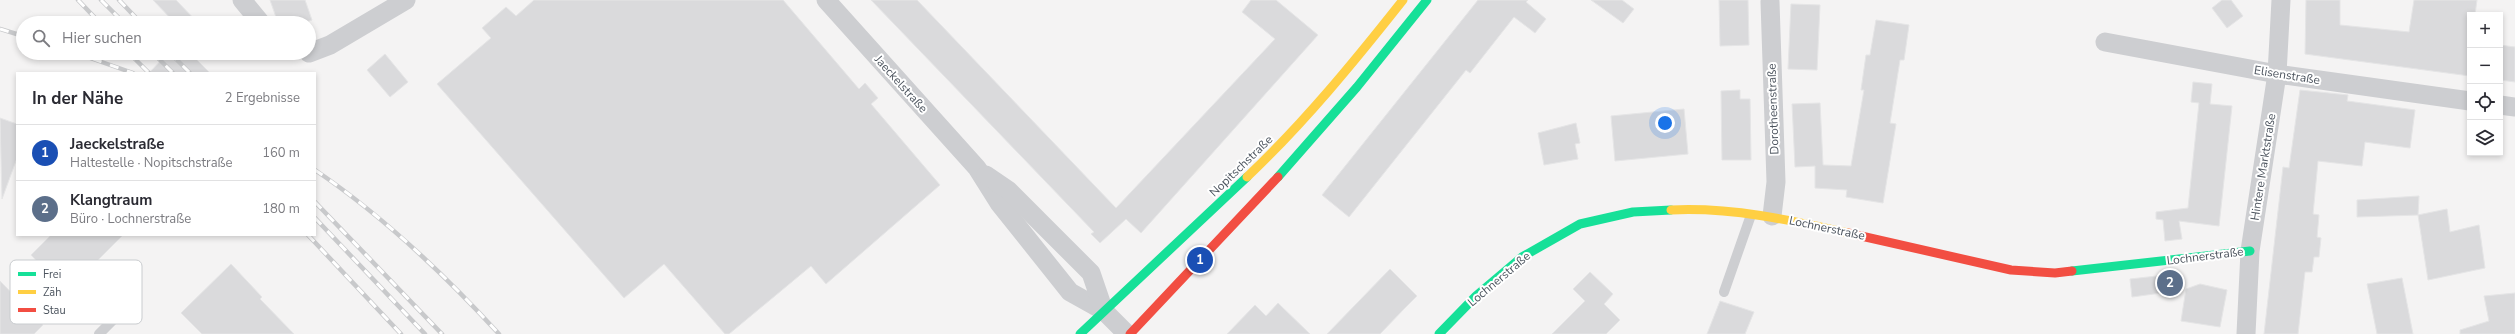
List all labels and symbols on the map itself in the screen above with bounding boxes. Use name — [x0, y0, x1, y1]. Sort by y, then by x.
street label: Jaeckelstraße — [870, 51, 931, 116]
street label: Elisenstraße — [2253, 62, 2321, 88]
street label: Dorotheenstraße — [1763, 63, 1783, 155]
street label: Hintere Marktstraße — [2247, 112, 2279, 222]
your location — [1655, 113, 1675, 133]
street label: Nopitschstraße — [1206, 132, 1276, 200]
street label: Lochnerstraße — [1788, 212, 1866, 244]
street label: Lochnerstraße — [2166, 243, 2244, 269]
pin: 1 — [1187, 245, 1213, 275]
street label: Lochnerstraße — [1464, 248, 1534, 310]
legend — [10, 260, 142, 324]
text: Frei — [43, 267, 61, 282]
pin: 2 — [2157, 268, 2183, 298]
text: Zäh — [43, 285, 61, 300]
text: Stau — [43, 303, 66, 318]

